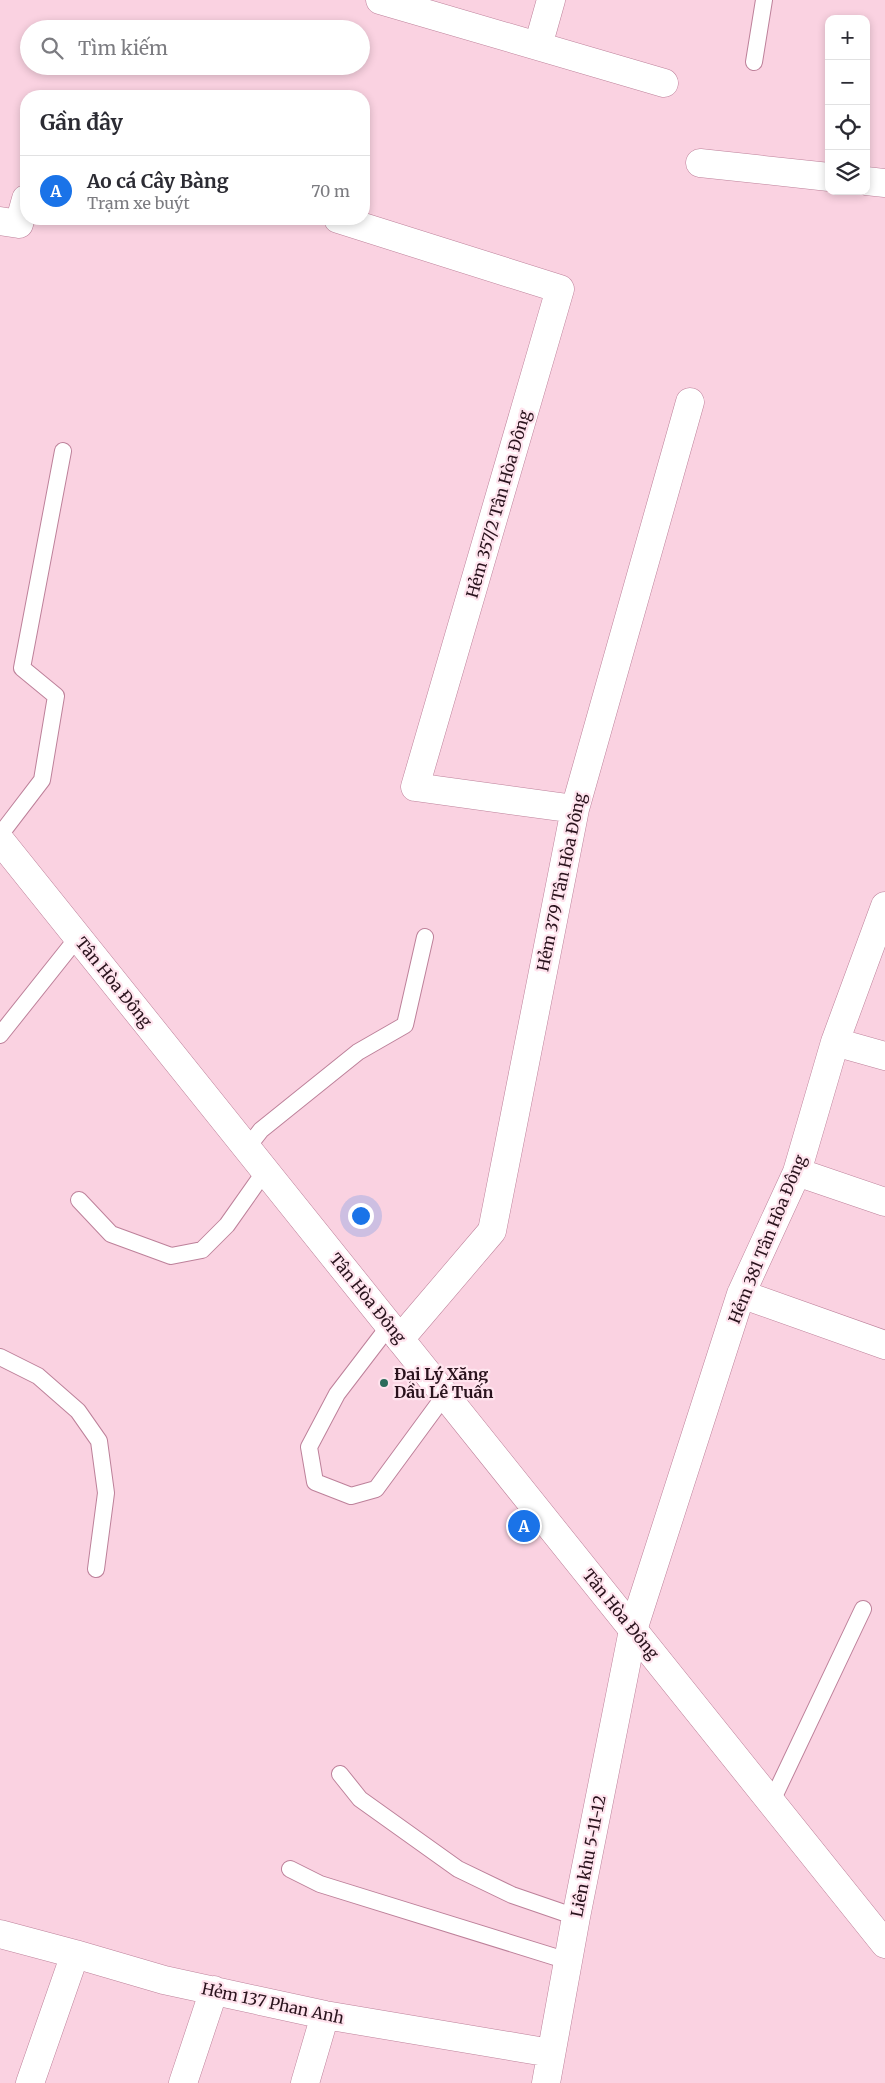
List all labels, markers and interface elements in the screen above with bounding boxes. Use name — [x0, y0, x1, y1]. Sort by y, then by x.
map controls — [825, 15, 870, 195]
button: + — [825, 15, 870, 60]
search box — [20, 20, 370, 75]
icon: search — [38, 34, 66, 62]
text: Tìm kiếm — [78, 36, 168, 60]
button: − — [825, 60, 870, 105]
button: locate — [825, 105, 870, 150]
text: Gần đây — [40, 109, 123, 136]
button: layers — [825, 150, 870, 195]
text: Ao cá Cây Bàng — [87, 169, 229, 193]
text: A — [50, 181, 62, 201]
text: 70 m — [311, 181, 350, 201]
text: Trạm xe buýt — [87, 193, 190, 213]
street label: Hẻm 357/2 Tân Hòa Đông — [462, 408, 534, 600]
street label: Hẻm 379 Tân Hòa Đông — [532, 791, 590, 973]
street label: Tân Hòa Đông — [72, 933, 157, 1031]
street label: Hẻm 381 Tân Hòa Đông — [724, 1152, 810, 1326]
your location — [348, 1203, 374, 1229]
street label: Tân Hòa Đông — [326, 1249, 411, 1347]
place label: Đại Lý Xăng Dầu Lê Tuấn — [394, 1364, 493, 1402]
marker: Đại Lý Xăng Dầu Lê Tuấn — [378, 1377, 390, 1389]
pin: A — [508, 1507, 540, 1545]
street label: Tân Hòa Đông — [579, 1565, 664, 1663]
street label: Liên khu 5-11-12 — [566, 1793, 610, 1919]
street label: Hẻm 137 Phan Anh — [200, 1978, 346, 2028]

